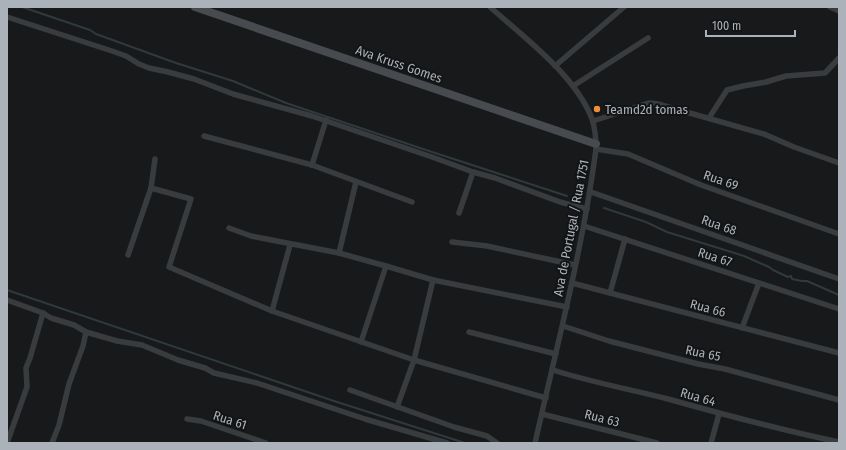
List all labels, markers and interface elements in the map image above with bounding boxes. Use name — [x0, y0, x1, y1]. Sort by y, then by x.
scale bar — [706, 12, 795, 38]
text: 100 m — [712, 19, 741, 33]
street label: Ava Kruss Gomes — [354, 42, 445, 86]
place label: Teamd2d tomas — [605, 102, 689, 117]
marker: Teamd2d tomas — [592, 104, 602, 114]
street label: Ava de Portugal / Rua 1751 — [550, 158, 592, 298]
street label: Rua 69 — [702, 167, 740, 193]
street label: Rua 68 — [699, 212, 739, 238]
street label: Rua 67 — [696, 244, 734, 270]
street label: Rua 66 — [689, 296, 727, 320]
street label: Rua 65 — [684, 342, 722, 364]
street label: Rua 64 — [679, 385, 717, 409]
street label: Rua 63 — [583, 406, 621, 430]
street label: Rua 61 — [211, 408, 249, 432]

